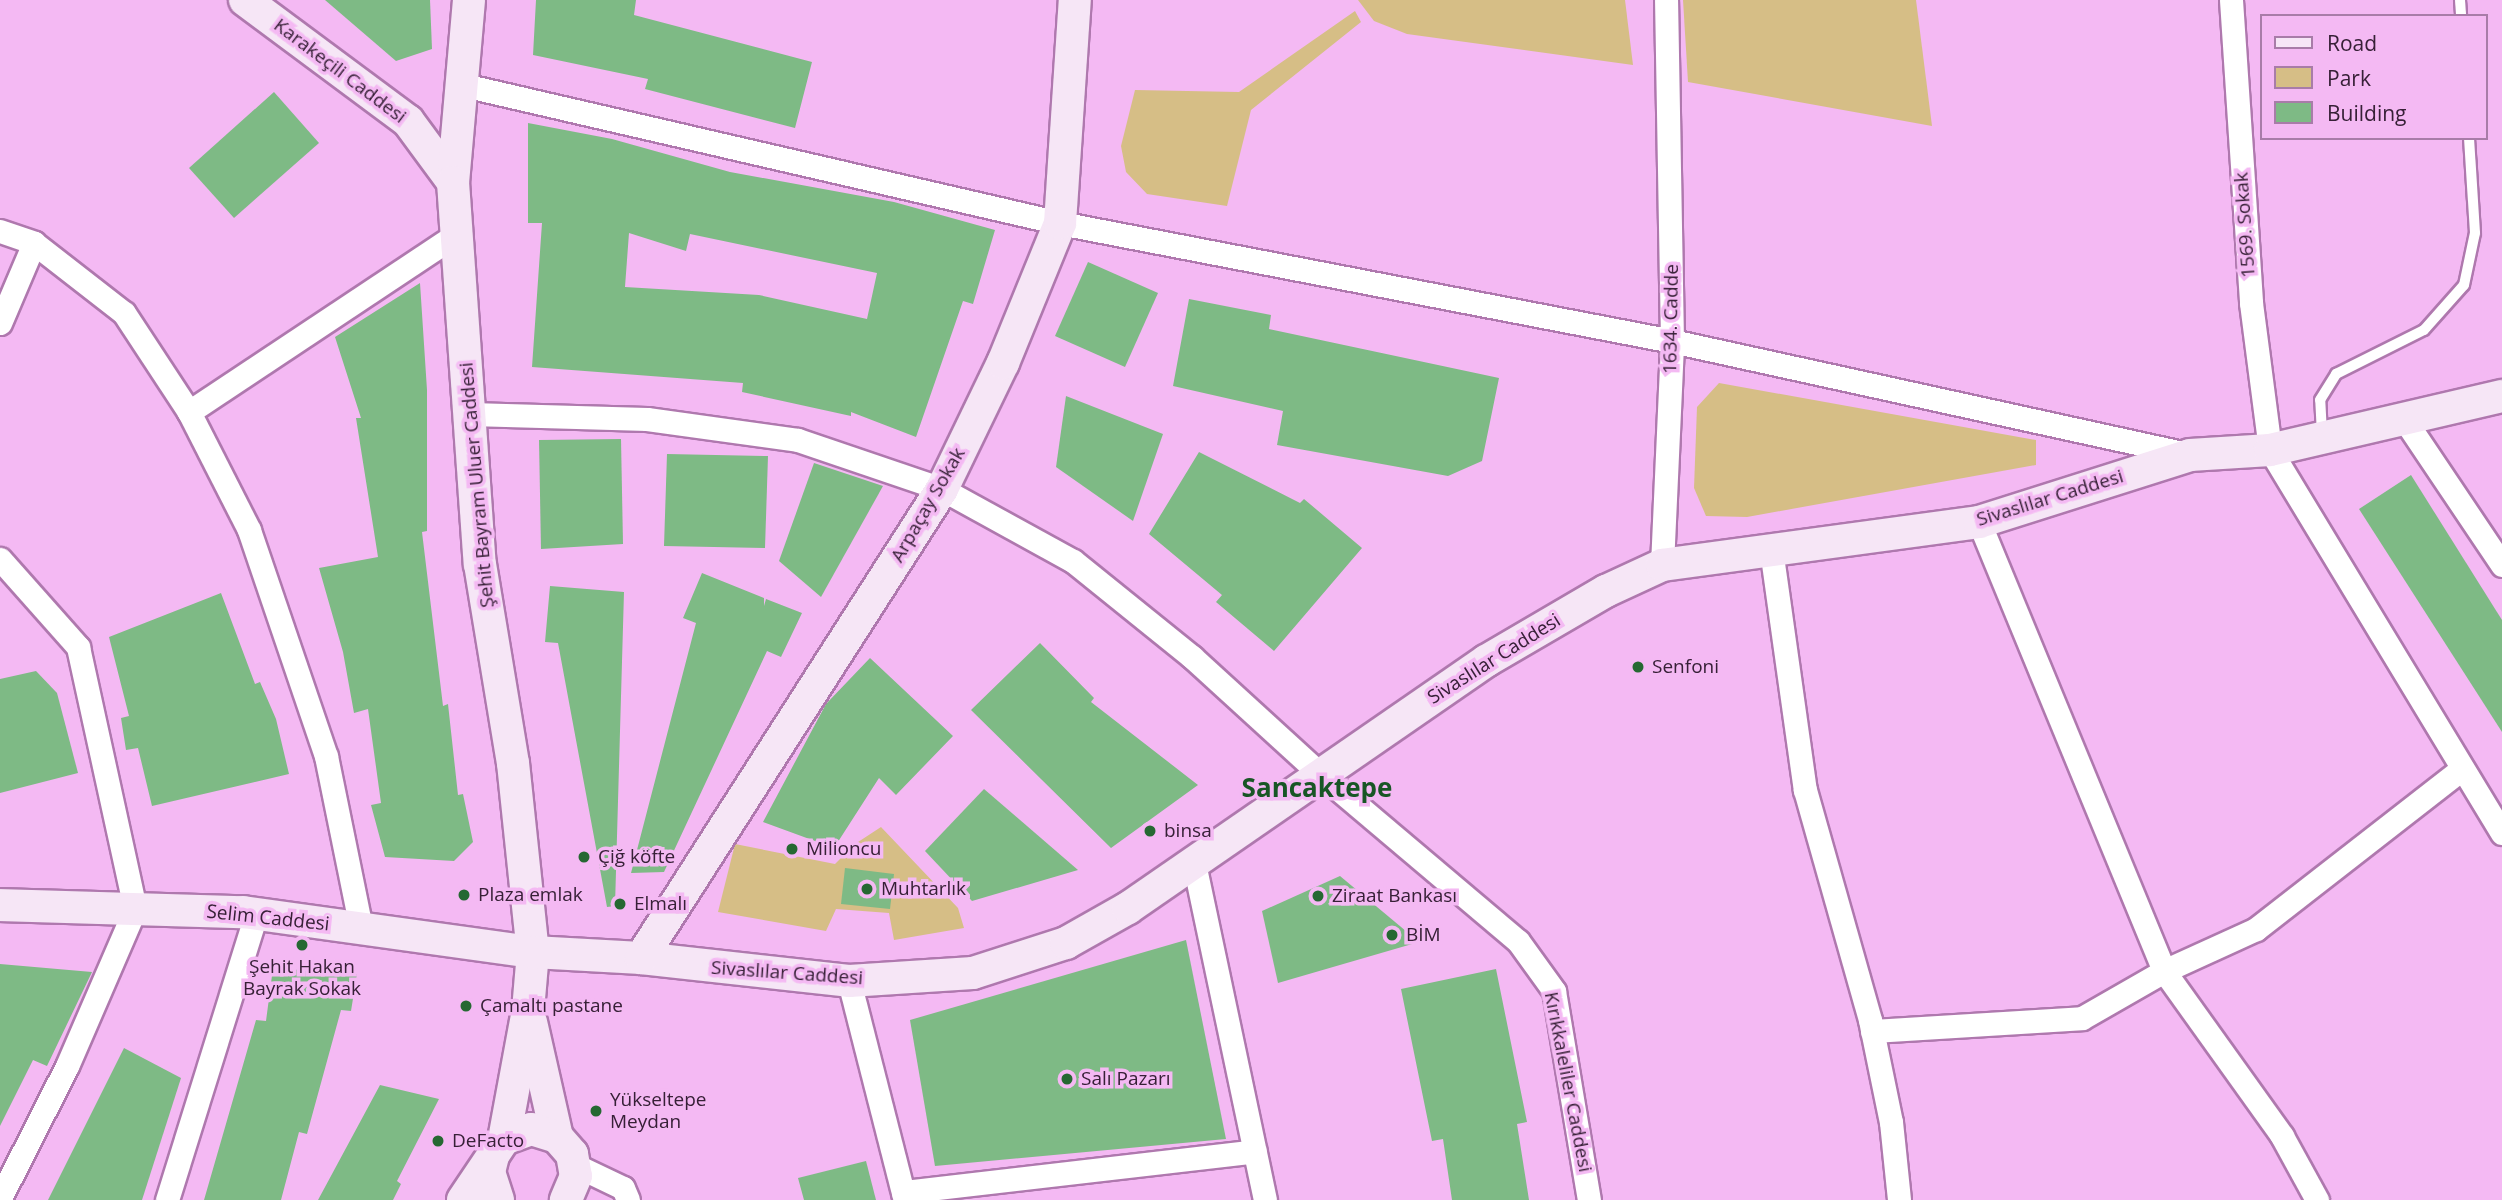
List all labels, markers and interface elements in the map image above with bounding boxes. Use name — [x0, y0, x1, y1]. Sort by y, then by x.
street label: Karakeçili Caddesi — [269, 14, 411, 128]
legend — [2260, 14, 2488, 140]
text: Road — [2327, 29, 2377, 57]
text: Park — [2327, 64, 2371, 92]
text: Building — [2327, 99, 2406, 127]
street label: 1569. Sokak — [2230, 171, 2260, 279]
street label: 1634. Cadde — [1659, 264, 1683, 374]
street label: Şehit Bayram Uluer Caddesi — [455, 361, 499, 609]
street label: Arpaçay Sokak — [886, 444, 970, 566]
street label: Sivaslılar Caddesi — [1974, 465, 2126, 531]
street label: Sivaslılar Caddesi — [1423, 609, 1565, 709]
place label: Senfoni — [1652, 656, 1719, 678]
marker: Senfoni — [1630, 659, 1646, 675]
district label: Sancaktepe — [1242, 772, 1392, 804]
place label: binsa — [1164, 820, 1212, 842]
marker: binsa — [1142, 823, 1158, 839]
place label: Milioncu — [806, 838, 881, 860]
marker: Milioncu — [784, 841, 800, 857]
place label: Çiğ köfte — [598, 846, 675, 868]
marker: Çiğ köfte — [576, 849, 592, 865]
place label: Muhtarlık — [881, 878, 966, 900]
marker: Muhtarlık — [859, 881, 875, 897]
place label: Plaza emlak — [478, 884, 583, 906]
place label: Ziraat Bankası — [1332, 885, 1457, 907]
marker: Plaza emlak — [456, 887, 472, 903]
marker: Ziraat Bankası — [1310, 888, 1326, 904]
place label: Elmalı — [634, 893, 687, 915]
marker: Elmalı — [612, 896, 628, 912]
street label: Selim Caddesi — [205, 900, 331, 936]
place label: BİM — [1406, 924, 1441, 946]
marker: BİM — [1384, 927, 1400, 943]
marker: Şehit Hakan Bayrak Sokak — [294, 937, 310, 953]
place label: Şehit Hakan Bayrak Sokak — [243, 956, 361, 1000]
street label: Sivaslılar Caddesi — [710, 956, 864, 990]
street label: Kırıkkaleliler Caddesi — [1539, 990, 1597, 1174]
place label: Çamaltı pastane — [480, 995, 623, 1017]
marker: Çamaltı pastane — [458, 998, 474, 1014]
place label: Salı Pazarı — [1081, 1068, 1171, 1090]
marker: Salı Pazarı — [1059, 1071, 1075, 1087]
place label: Yükseltepe Meydan — [610, 1089, 707, 1133]
marker: Yükseltepe Meydan — [588, 1103, 604, 1119]
place label: DeFacto — [452, 1130, 524, 1152]
marker: DeFacto — [430, 1133, 446, 1149]

